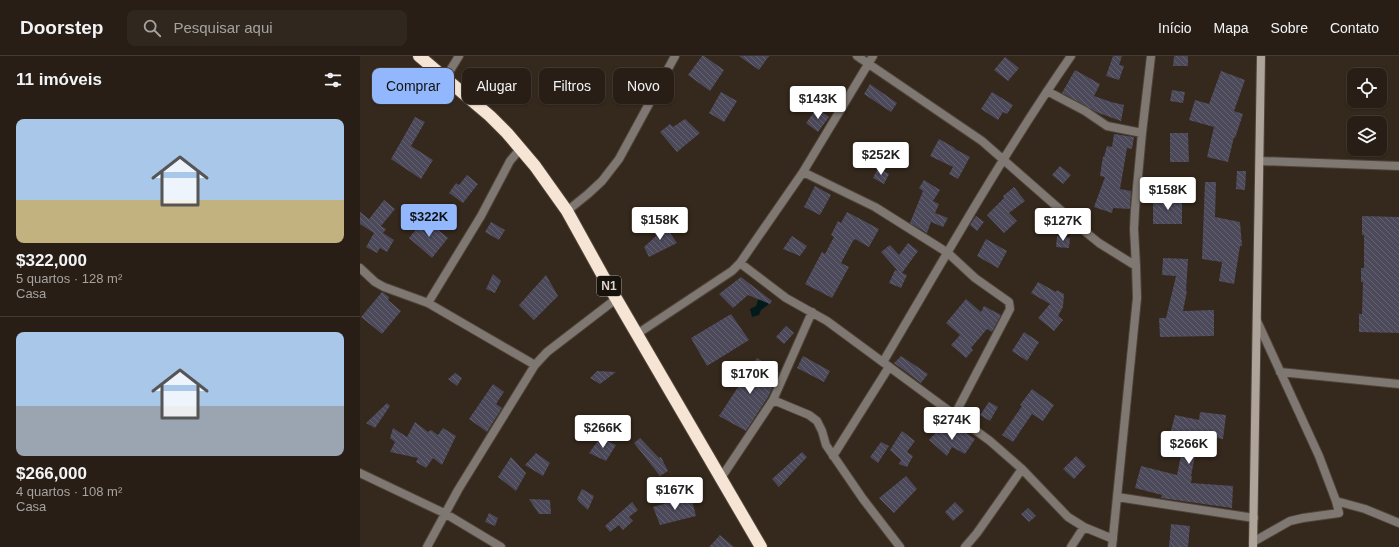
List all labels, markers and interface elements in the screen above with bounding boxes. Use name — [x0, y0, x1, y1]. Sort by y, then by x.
search box — [127, 10, 407, 46]
text: Doorstep — [20, 17, 103, 38]
icon: search — [141, 17, 163, 39]
text: Pesquisar aqui — [173, 19, 273, 36]
text: Início — [1158, 20, 1192, 36]
text: Mapa — [1214, 20, 1249, 36]
text: Sobre — [1271, 20, 1308, 36]
text: Contato — [1330, 20, 1379, 36]
chip: Comprar — [372, 68, 454, 104]
chip: Alugar — [462, 68, 531, 104]
chip: Filtros — [539, 68, 605, 104]
chip: Novo — [613, 68, 674, 104]
map controls — [1347, 68, 1387, 156]
button: locate — [1347, 68, 1387, 108]
icon: filters — [322, 69, 344, 91]
text: 11 imóveis — [16, 70, 102, 89]
pin: $143K — [790, 86, 846, 120]
text: $143K — [799, 91, 837, 106]
button: layers — [1347, 116, 1387, 156]
pin: $252K — [853, 142, 909, 176]
icon: home — [144, 145, 216, 217]
text: $252K — [862, 147, 900, 162]
pin: $158K — [1140, 177, 1196, 211]
text: $158K — [1149, 182, 1187, 197]
pin: $322K — [401, 204, 457, 238]
pin: $158K — [632, 207, 688, 241]
pin: $127K — [1035, 208, 1091, 242]
text: $322K — [410, 209, 448, 224]
text: $158K — [641, 212, 679, 227]
text: $127K — [1044, 213, 1082, 228]
text: $322,000 — [16, 251, 87, 270]
text: 5 quartos · 128 m² — [16, 271, 122, 286]
road number: N1 — [597, 276, 621, 296]
text: Casa — [16, 286, 46, 301]
icon: home — [144, 358, 216, 430]
pin: $170K — [722, 361, 778, 395]
text: $170K — [731, 366, 769, 381]
pin: $274K — [924, 407, 980, 441]
text: $274K — [933, 412, 971, 427]
pin: $266K — [575, 415, 631, 449]
text: $266K — [584, 420, 622, 435]
pin: $266K — [1161, 431, 1217, 465]
text: $266K — [1170, 436, 1208, 451]
text: $266,000 — [16, 464, 87, 483]
pin: $167K — [647, 477, 703, 511]
text: $167K — [656, 482, 694, 497]
text: 4 quartos · 108 m² — [16, 484, 122, 499]
text: Casa — [16, 499, 46, 514]

